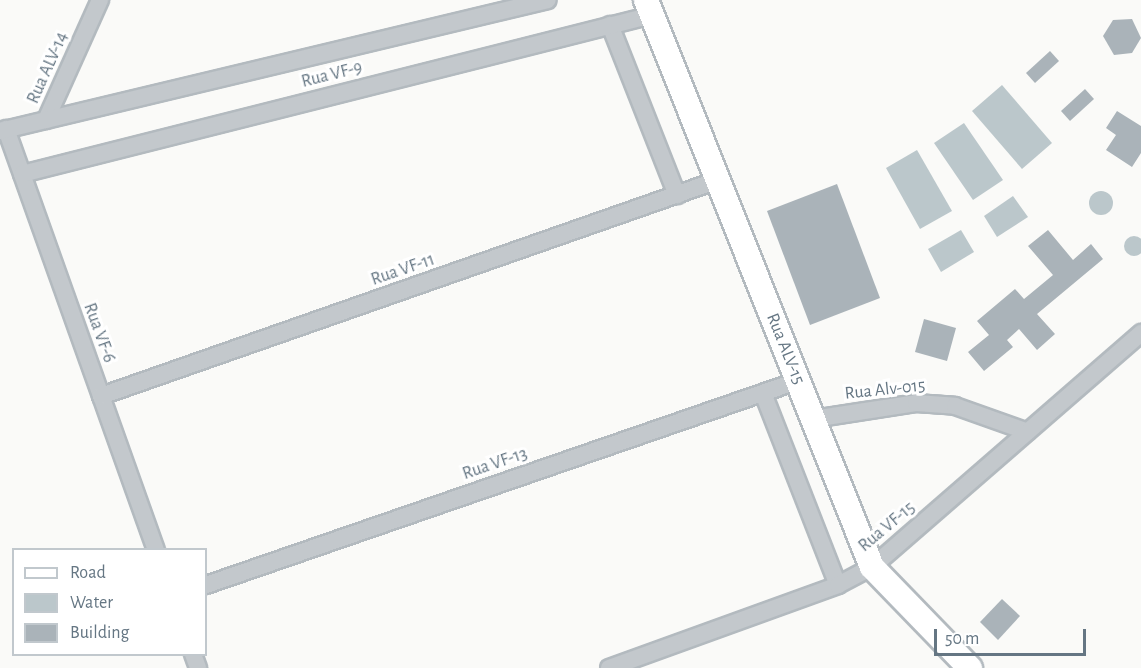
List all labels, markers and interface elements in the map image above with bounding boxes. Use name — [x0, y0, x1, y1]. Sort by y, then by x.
street label: Rua ALV-14 — [23, 29, 73, 107]
street label: Rua VF-9 — [299, 57, 365, 93]
street label: Rua VF-11 — [368, 249, 438, 291]
street label: Rua VF-6 — [78, 300, 120, 366]
street label: Rua ALV-15 — [761, 310, 809, 388]
street label: Rua Alv-015 — [844, 375, 926, 405]
street label: Rua VF-13 — [460, 443, 530, 485]
street label: Rua VF-15 — [854, 497, 920, 557]
legend — [12, 548, 207, 656]
text: Road — [70, 564, 106, 582]
text: Water — [70, 594, 113, 612]
scale bar — [937, 617, 1088, 655]
text: Building — [70, 624, 129, 642]
text: 50 m — [945, 630, 979, 648]

